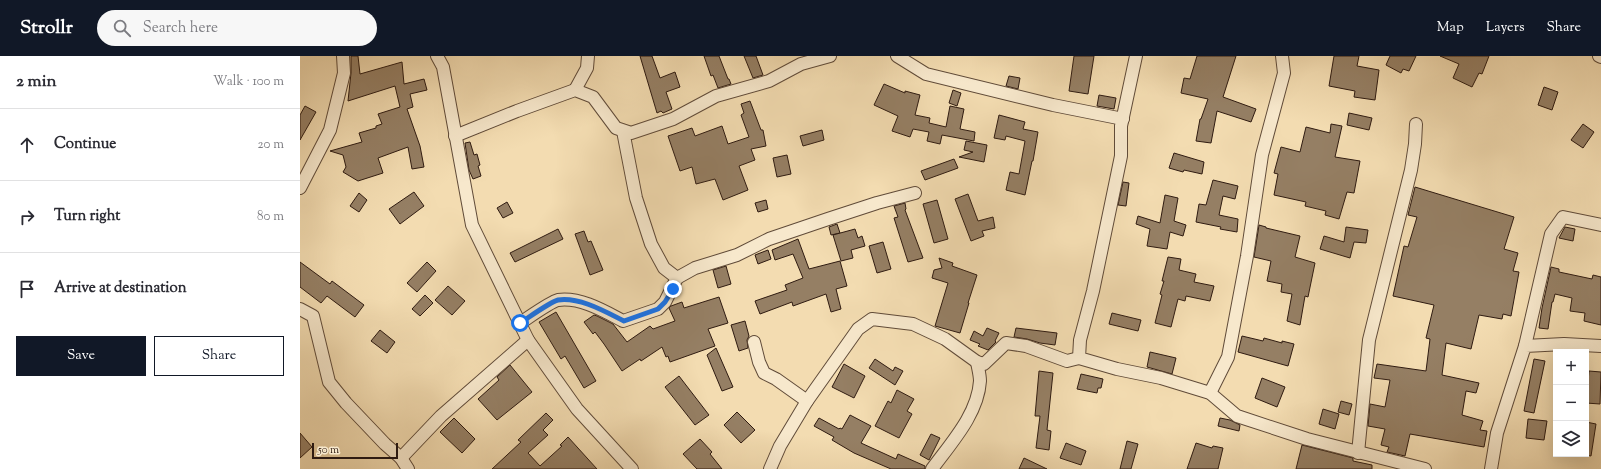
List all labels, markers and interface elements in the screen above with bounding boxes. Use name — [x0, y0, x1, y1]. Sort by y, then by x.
search box — [97, 10, 377, 46]
text: Strollr — [20, 15, 73, 42]
icon: search — [111, 17, 133, 39]
text: Search here — [143, 18, 218, 39]
text: Map — [1437, 18, 1464, 38]
text: Layers — [1486, 18, 1524, 38]
text: Share — [1546, 18, 1581, 38]
text: 2 min — [16, 70, 57, 94]
text: Walk · 100 m — [213, 73, 284, 91]
icon: ahead — [16, 134, 38, 156]
text: Continue — [54, 134, 116, 155]
text: 20 m — [258, 136, 284, 154]
icon: right — [16, 206, 38, 228]
text: Turn right — [54, 206, 120, 227]
text: 80 m — [257, 208, 284, 226]
icon: arrive — [16, 278, 38, 300]
text: Arrive at destination — [54, 278, 187, 299]
route end — [664, 280, 682, 298]
route start — [511, 314, 529, 332]
button: Save — [16, 336, 146, 376]
button: Share — [154, 336, 284, 376]
map controls — [1553, 349, 1589, 457]
button: + — [1553, 349, 1589, 385]
button: − — [1553, 385, 1589, 421]
button: layers — [1553, 421, 1589, 457]
scale bar — [312, 441, 398, 460]
text: 50 m — [318, 442, 339, 458]

